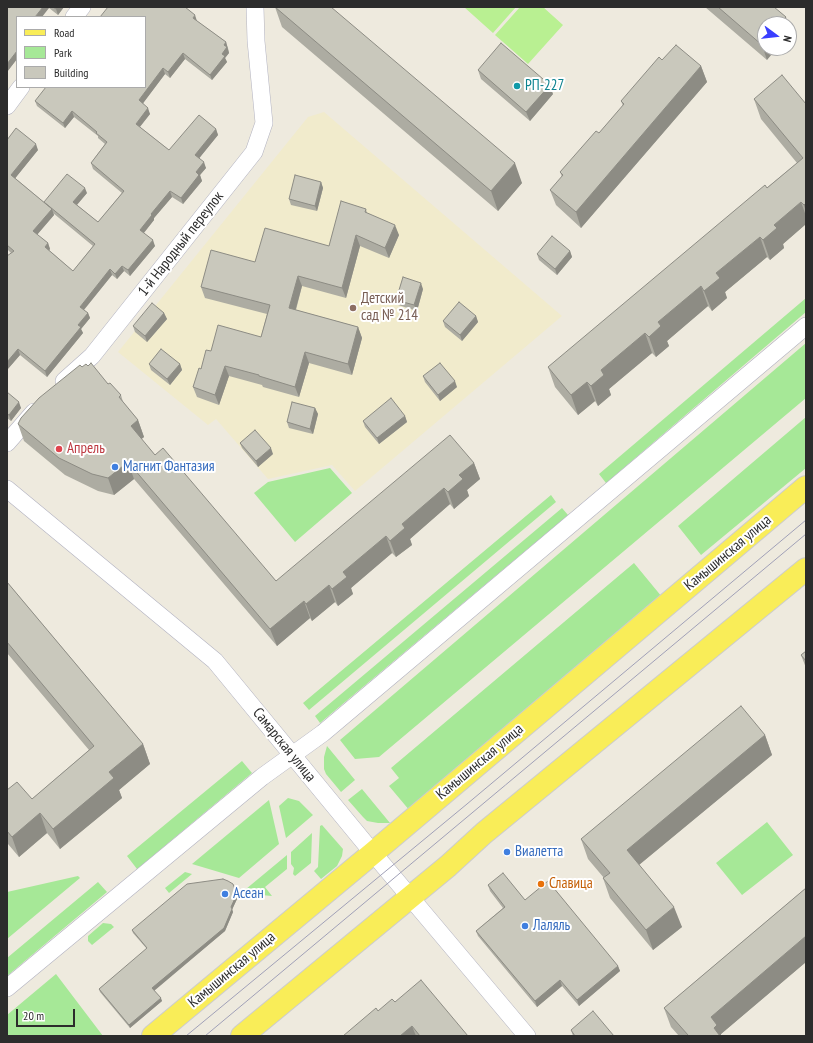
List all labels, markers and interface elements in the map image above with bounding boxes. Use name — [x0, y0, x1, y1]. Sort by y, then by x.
legend — [16, 16, 146, 88]
north arrow — [757, 16, 797, 56]
text: Road — [54, 25, 74, 40]
text: N — [780, 34, 795, 44]
text: Park — [54, 45, 72, 60]
text: Building — [54, 65, 89, 80]
place label: РП-227 — [525, 77, 564, 95]
marker: РП-227 — [512, 81, 522, 91]
street label: 1-й Народный переулок — [135, 188, 227, 300]
place label: Детский сад № 214 — [361, 290, 418, 325]
marker: Детский сад № 214 — [348, 303, 358, 313]
place label: Апрель — [67, 440, 105, 458]
marker: Апрель — [54, 444, 64, 454]
place label: Магнит Фантазия — [123, 458, 215, 476]
marker: Магнит Фантазия — [110, 462, 120, 472]
street label: Камышинская улица — [681, 511, 775, 595]
street label: Самарская улица — [249, 704, 319, 786]
street label: Камышинская улица — [433, 720, 527, 804]
place label: Виалетта — [515, 843, 563, 861]
marker: Виалетта — [502, 847, 512, 857]
place label: Славица — [549, 875, 593, 893]
marker: Славица — [536, 879, 546, 889]
place label: Асеан — [233, 885, 264, 903]
marker: Асеан — [220, 889, 230, 899]
place label: Лаляль — [533, 917, 570, 935]
marker: Лаляль — [520, 921, 530, 931]
street label: Камышинская улица — [185, 928, 279, 1012]
scale bar — [18, 1001, 77, 1027]
text: 20 m — [23, 1008, 44, 1023]

